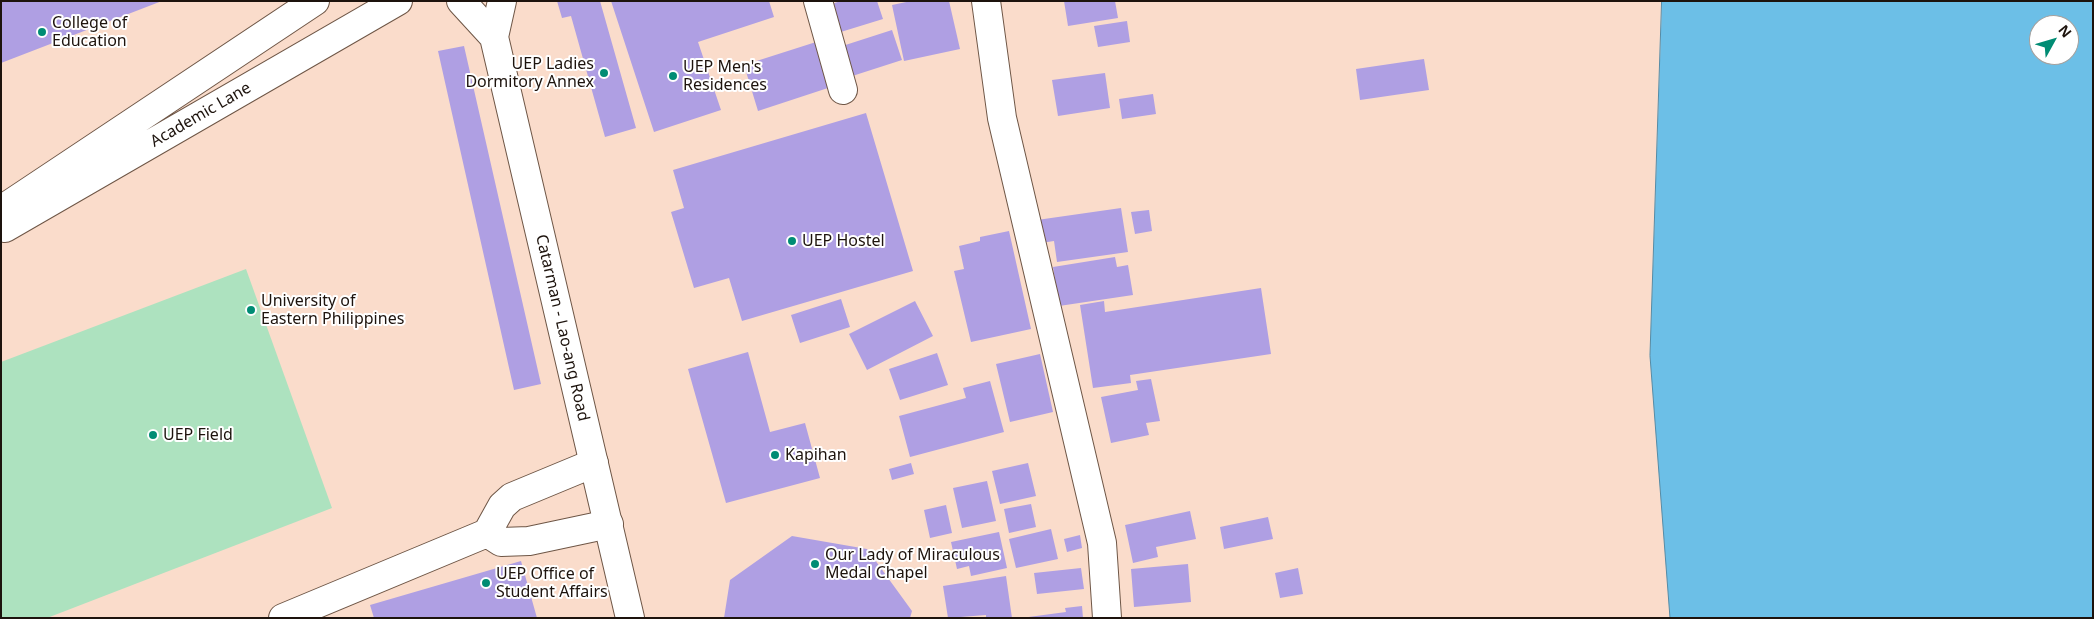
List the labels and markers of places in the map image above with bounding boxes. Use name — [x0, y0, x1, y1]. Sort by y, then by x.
place label: College of Education — [52, 13, 127, 51]
marker: College of Education — [36, 26, 48, 38]
place label: UEP Ladies Dormitory Annex — [465, 54, 594, 92]
place label: UEP Men's Residences — [683, 57, 767, 95]
marker: UEP Ladies Dormitory Annex — [598, 67, 610, 79]
marker: UEP Men's Residences — [667, 70, 679, 82]
place label: UEP Hostel — [802, 231, 885, 251]
marker: UEP Hostel — [786, 235, 798, 247]
place label: University of Eastern Philippines — [261, 291, 404, 329]
marker: University of Eastern Philippines — [245, 304, 257, 316]
place label: UEP Field — [163, 425, 233, 445]
marker: UEP Field — [147, 429, 159, 441]
place label: Kapihan — [785, 445, 847, 465]
marker: Kapihan — [769, 449, 781, 461]
place label: Our Lady of Miraculous Medal Chapel — [825, 545, 1000, 583]
marker: Our Lady of Miraculous Medal Chapel — [809, 558, 821, 570]
place label: UEP Office of Student Affairs — [496, 564, 608, 602]
marker: UEP Office of Student Affairs — [480, 577, 492, 589]

